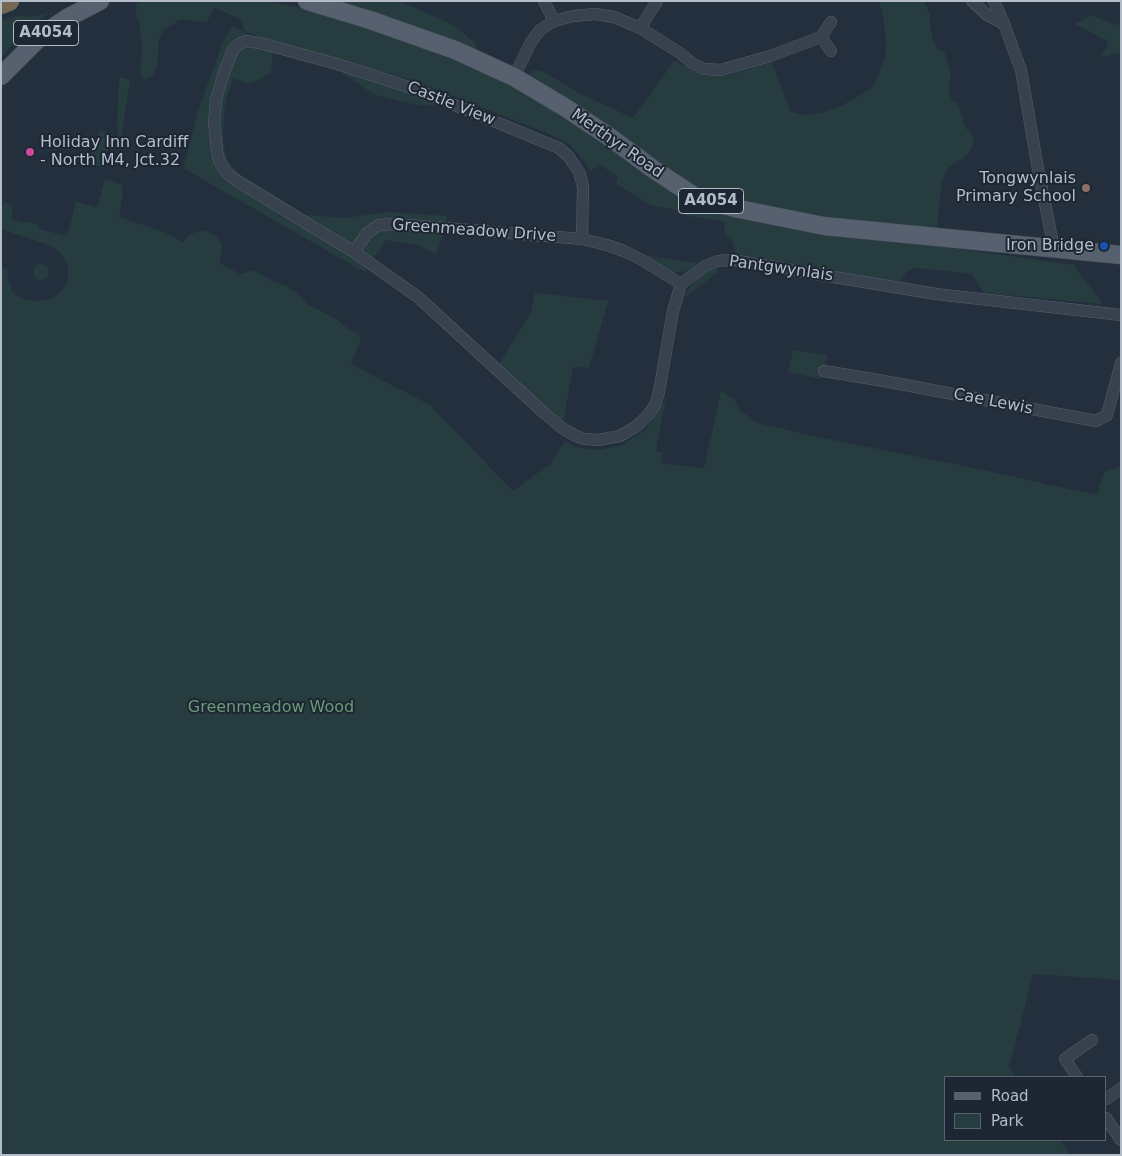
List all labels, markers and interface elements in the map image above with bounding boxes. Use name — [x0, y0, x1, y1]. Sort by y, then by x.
road number: A4054 — [13, 20, 78, 46]
street label: Castle View — [404, 78, 498, 130]
street label: Merthyr Road — [567, 105, 667, 183]
place label: Holiday Inn Cardiff - North M4, Jct.32 — [40, 133, 188, 171]
marker: Holiday Inn Cardiff - North M4, Jct.32 — [24, 146, 36, 158]
place label: Tongwynlais Primary School — [956, 169, 1076, 207]
marker: Tongwynlais Primary School — [1080, 182, 1092, 194]
road number: A4054 — [678, 188, 744, 214]
street label: Greenmeadow Drive — [391, 216, 557, 246]
place label: Iron Bridge — [1006, 236, 1094, 256]
marker: Iron Bridge — [1098, 240, 1110, 252]
street label: Pantgwynlais — [728, 252, 834, 286]
street label: Cae Lewis — [952, 385, 1034, 419]
park label: Greenmeadow Wood — [188, 698, 354, 718]
legend — [944, 1076, 1107, 1141]
text: Road — [991, 1087, 1029, 1105]
text: Park — [991, 1112, 1023, 1130]

